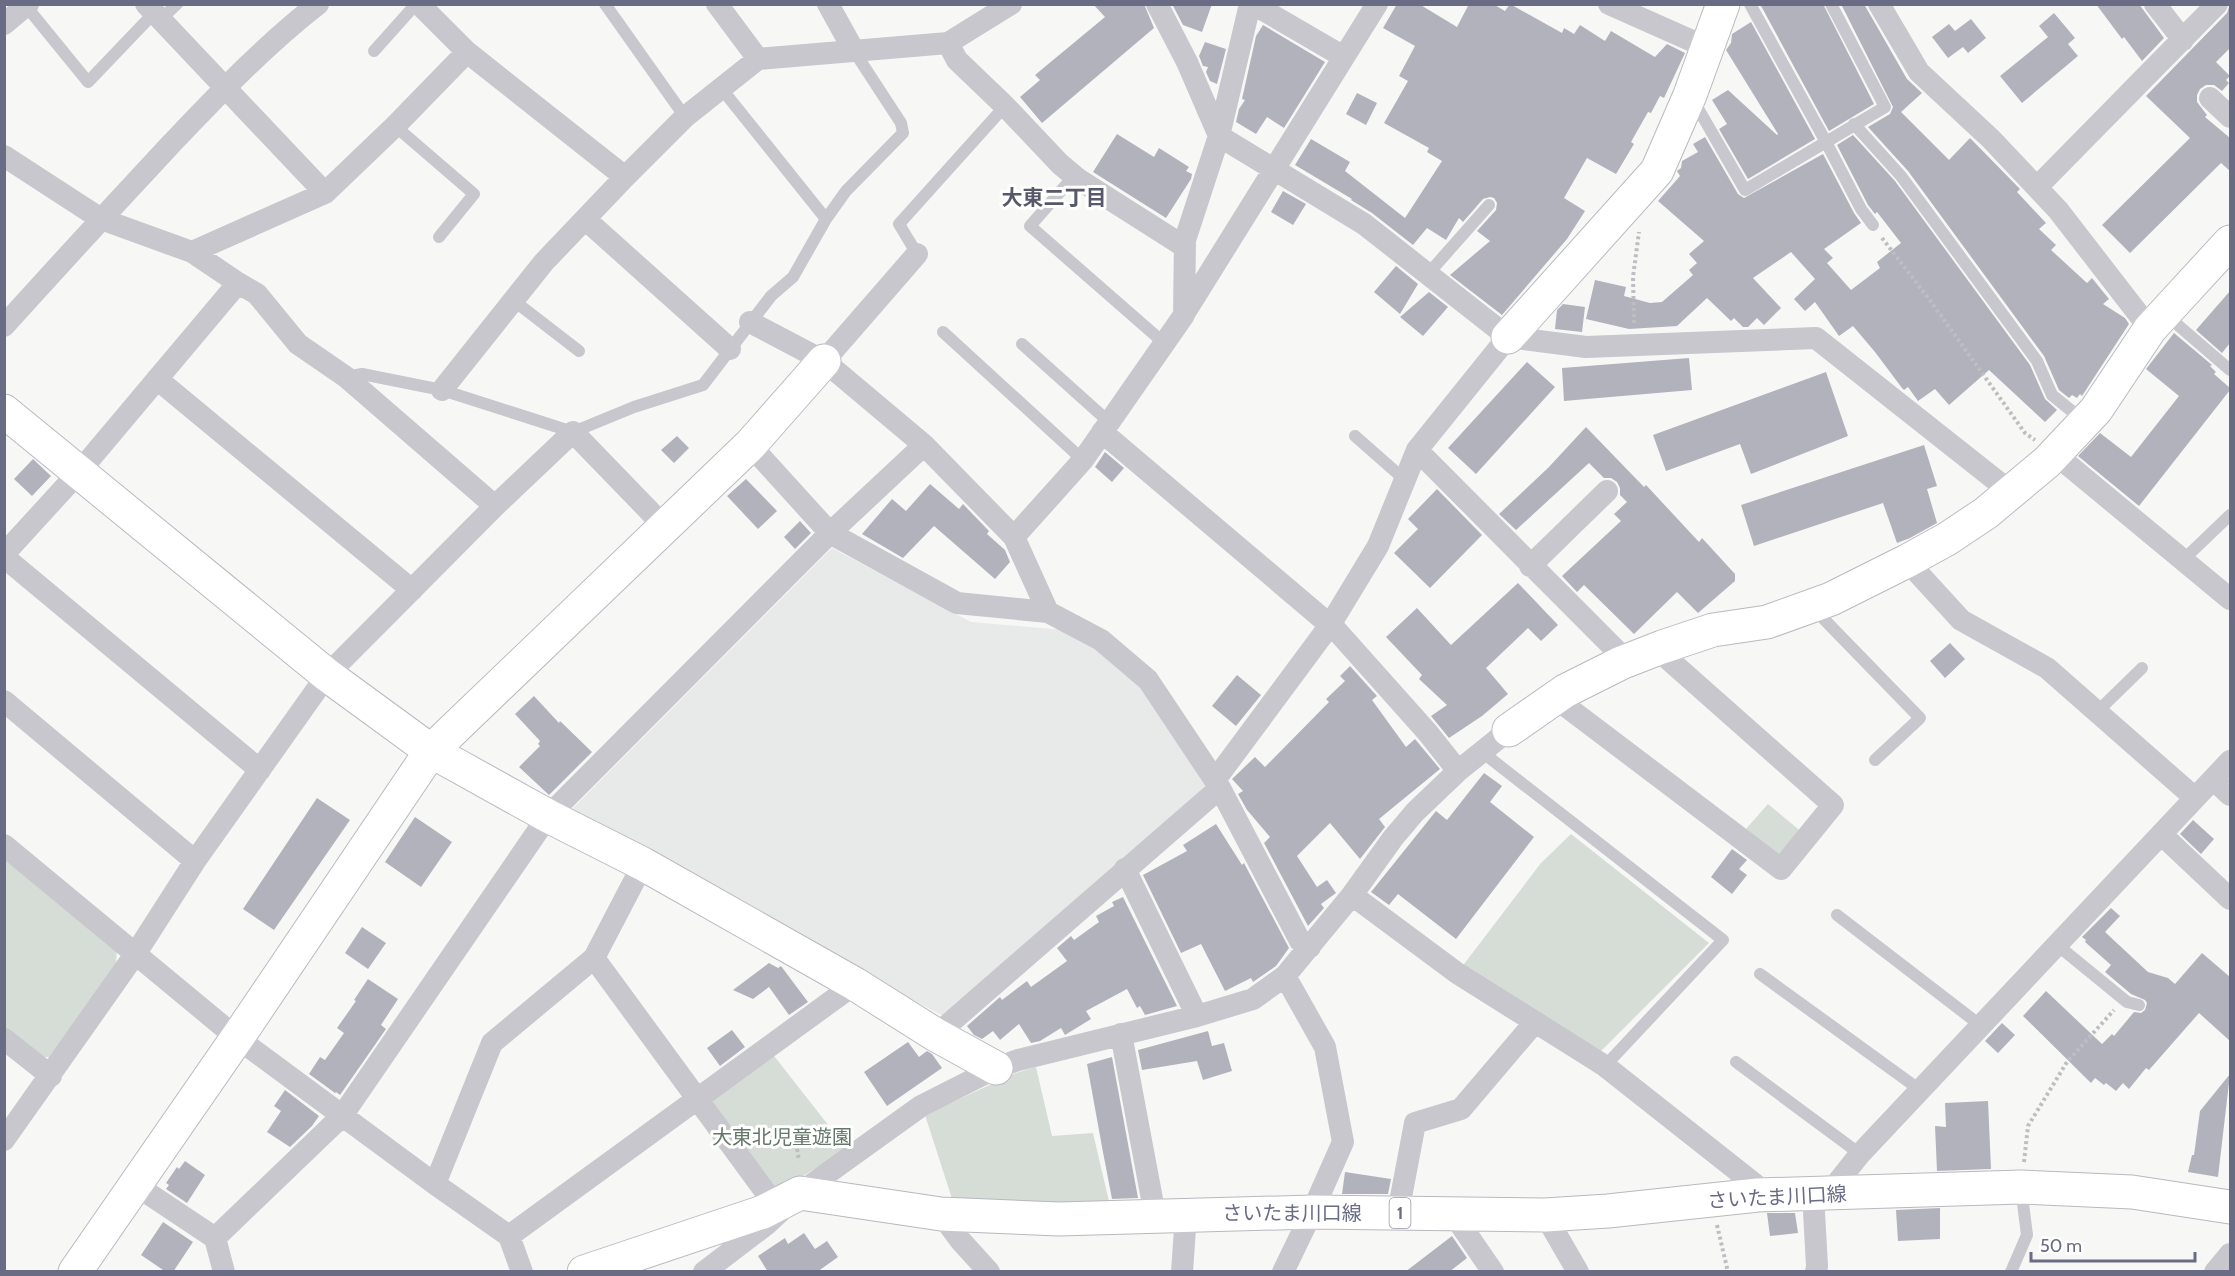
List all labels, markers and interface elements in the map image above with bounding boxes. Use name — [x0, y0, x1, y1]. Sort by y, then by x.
district label: 大東二丁目 — [1002, 185, 1107, 210]
park label: 大東北児童遊園 — [712, 1125, 852, 1149]
street label: さいたま川口線 — [1707, 1181, 1847, 1213]
road number: 1 — [1390, 1198, 1410, 1228]
street label: さいたま川口線 — [1222, 1201, 1362, 1225]
scale bar — [2031, 1225, 2194, 1263]
text: 50 m — [2040, 1235, 2082, 1257]

